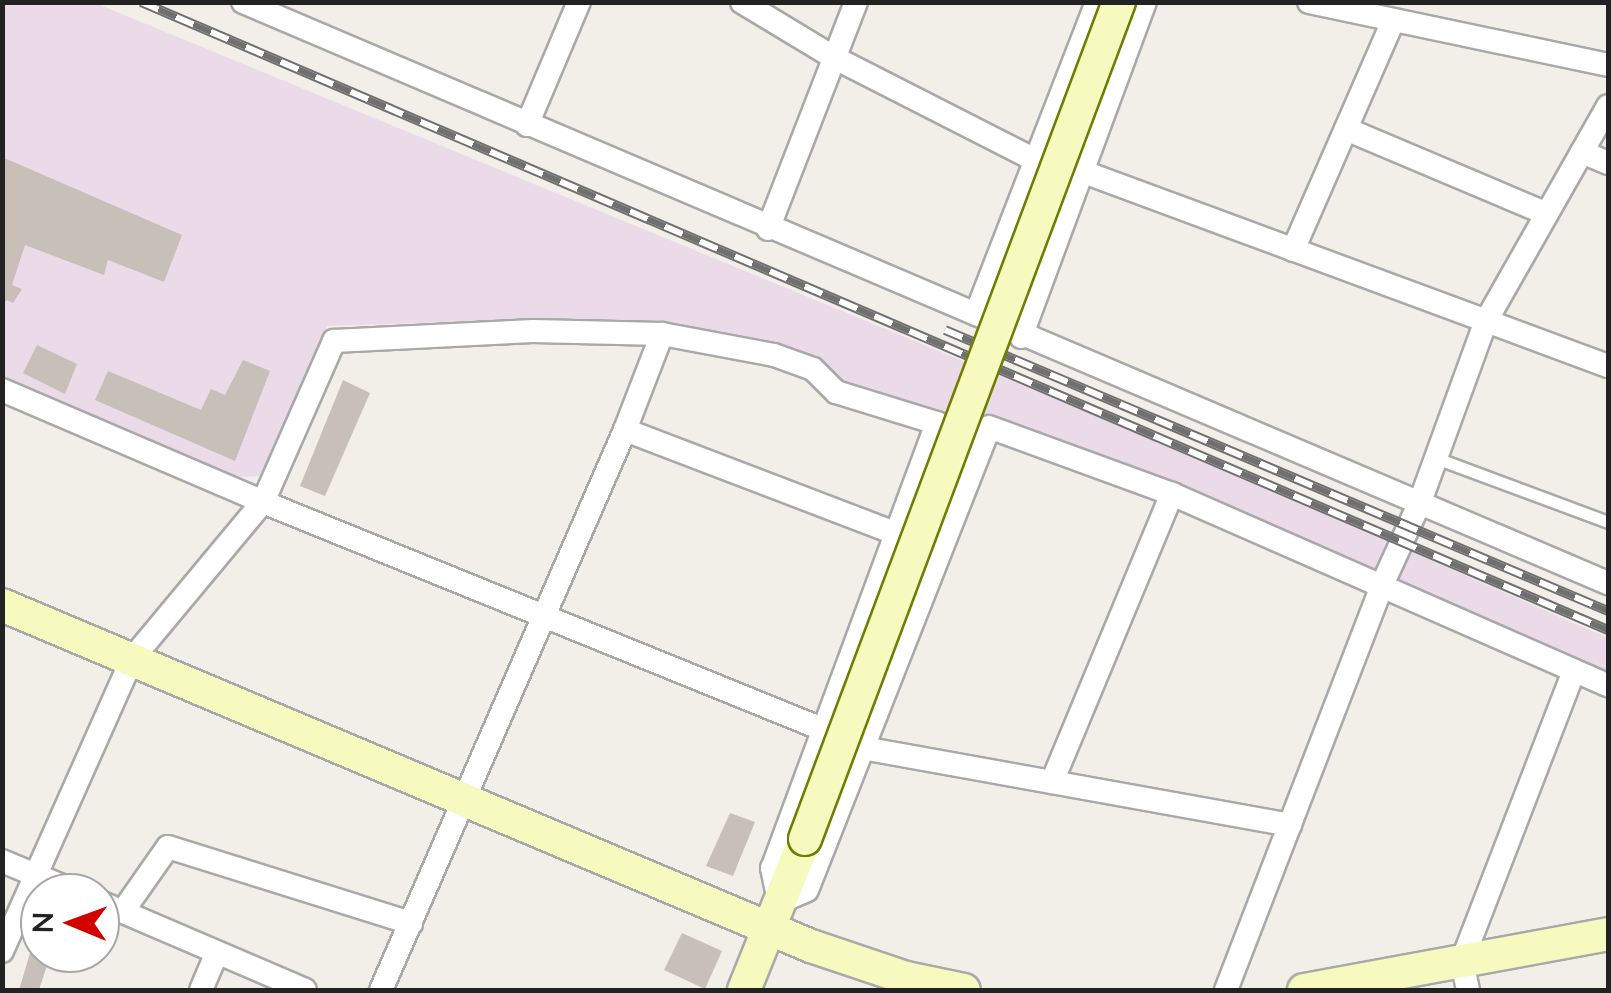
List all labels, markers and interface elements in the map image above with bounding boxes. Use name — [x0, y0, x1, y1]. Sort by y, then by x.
north arrow — [20, 873, 120, 973]
text: N — [25, 911, 59, 934]

